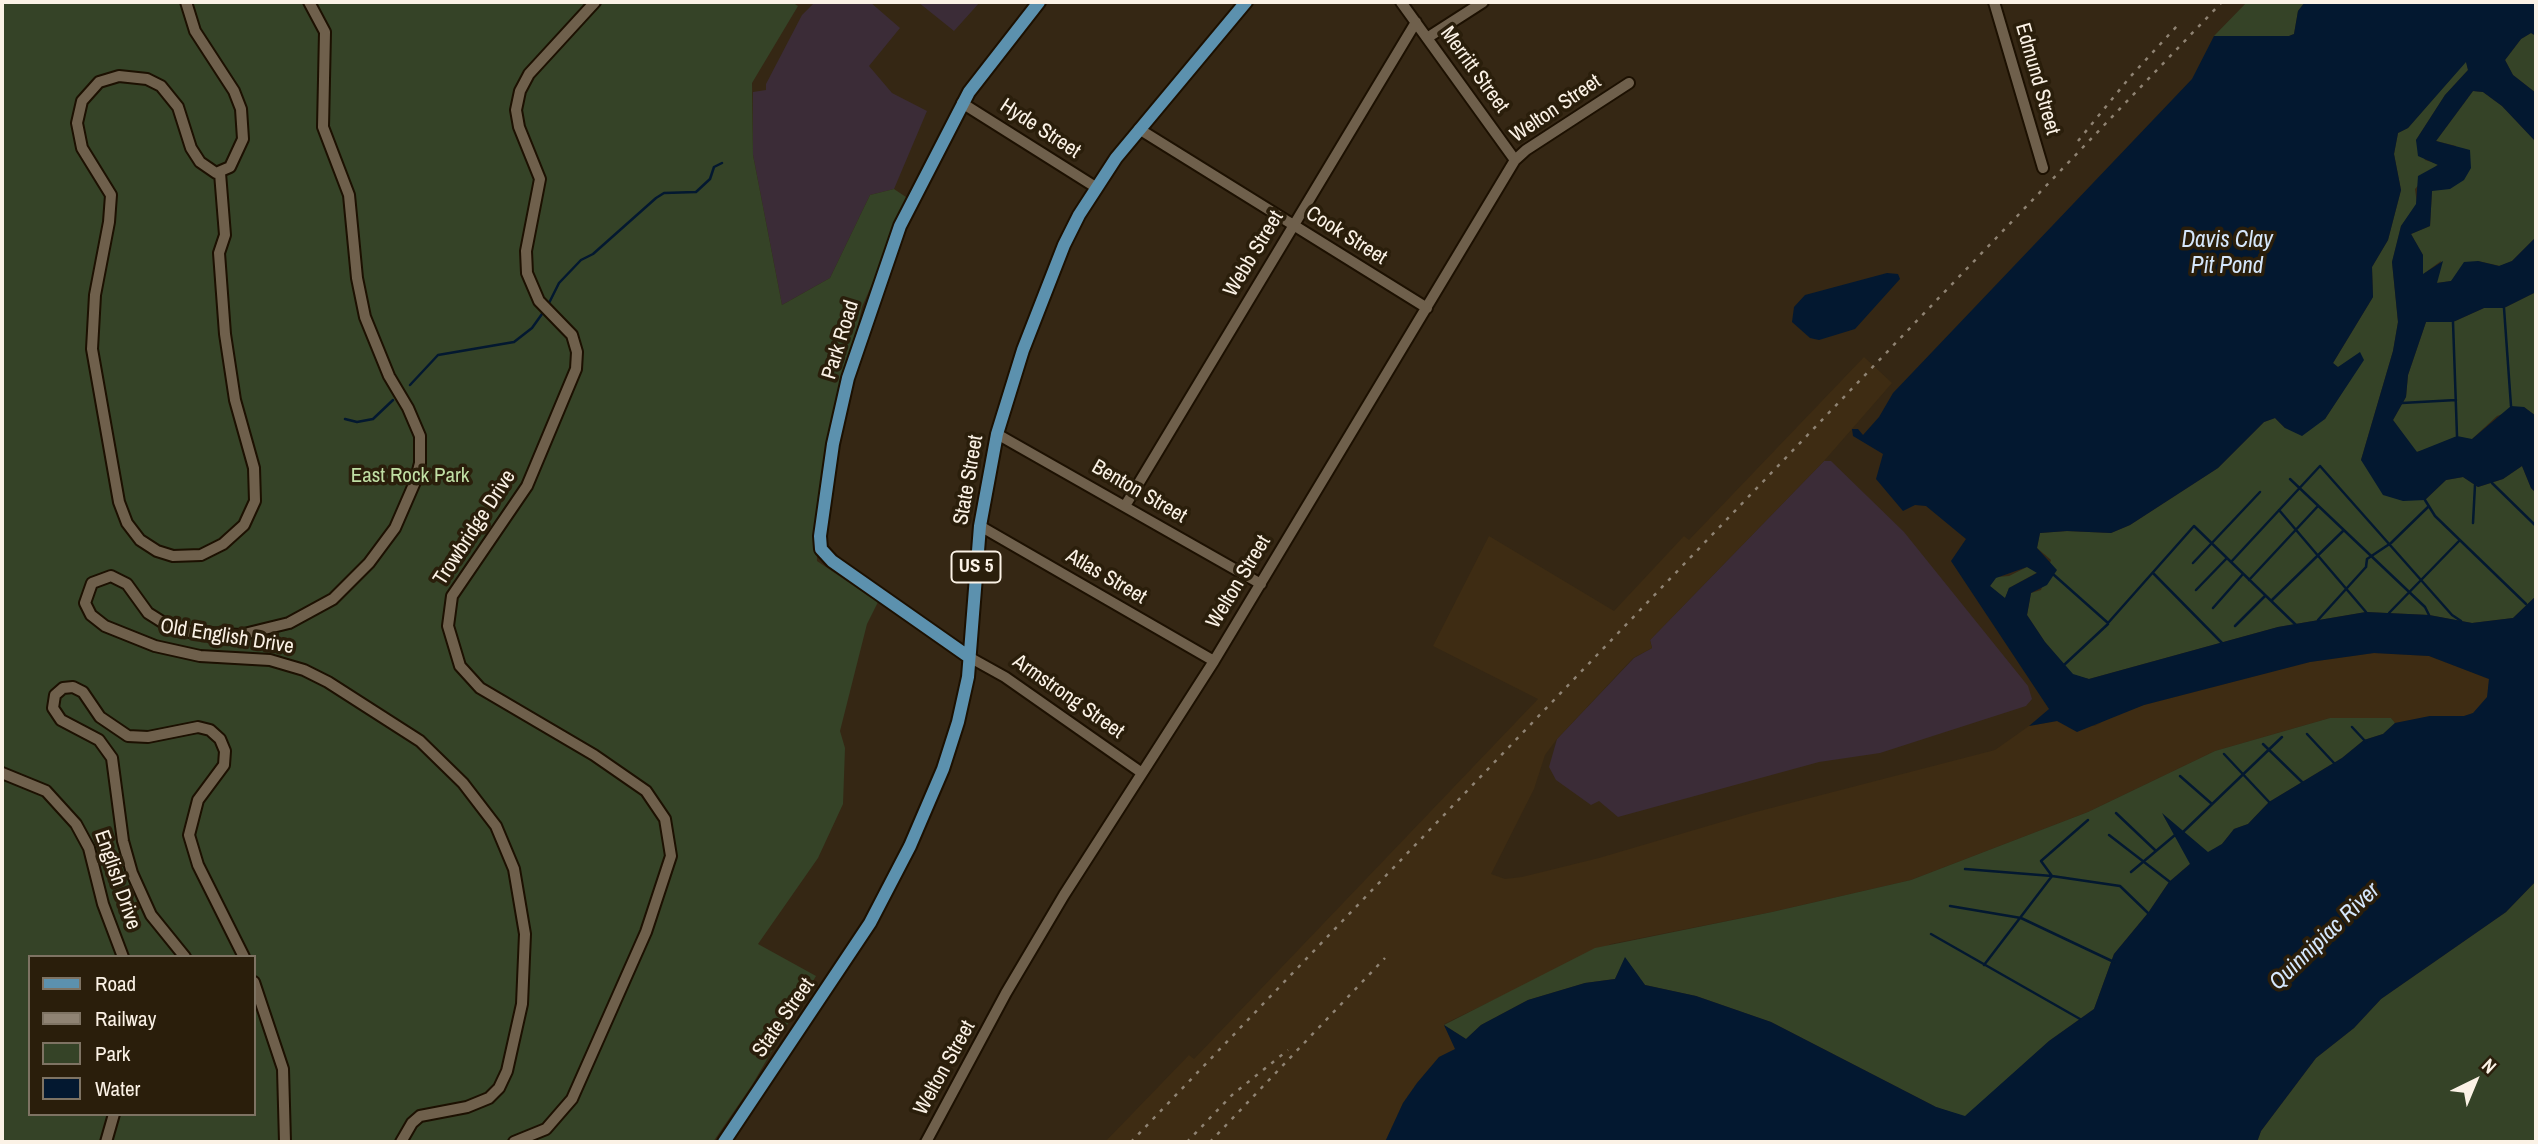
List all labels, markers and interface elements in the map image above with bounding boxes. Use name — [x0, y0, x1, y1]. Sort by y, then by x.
street label: Edmund Street — [2009, 20, 2065, 138]
street label: Merritt Street — [1434, 22, 1514, 118]
street label: Welton Street — [1506, 69, 1606, 149]
street label: Hyde Street — [995, 94, 1085, 164]
street label: Cook Street — [1301, 201, 1391, 271]
street label: Webb Street — [1219, 207, 1289, 301]
water label: Davis Clay Pit Pond — [2181, 227, 2273, 281]
street label: Park Road — [817, 297, 865, 383]
street label: State Street — [949, 433, 989, 527]
street label: Benton Street — [1087, 455, 1191, 529]
park label: East Rock Park — [351, 463, 469, 489]
street label: Trowbridge Drive — [428, 466, 522, 590]
street label: Welton Street — [1201, 531, 1277, 633]
street label: Atlas Street — [1061, 544, 1151, 610]
road number: US 5 — [951, 552, 1000, 582]
street label: Old English Drive — [158, 614, 296, 660]
street label: Armstrong Street — [1007, 649, 1129, 745]
street label: English Drive — [88, 827, 146, 933]
water label: Quinnipiac River — [2264, 878, 2386, 996]
legend — [28, 955, 256, 1116]
text: Road — [95, 969, 136, 998]
street label: State Street — [748, 974, 820, 1062]
text: Railway — [95, 1004, 156, 1033]
street label: Welton Street — [909, 1016, 981, 1120]
text: Park — [95, 1039, 130, 1068]
north arrow — [2440, 1046, 2510, 1116]
text: N — [2476, 1052, 2502, 1079]
text: Water — [95, 1074, 140, 1103]

